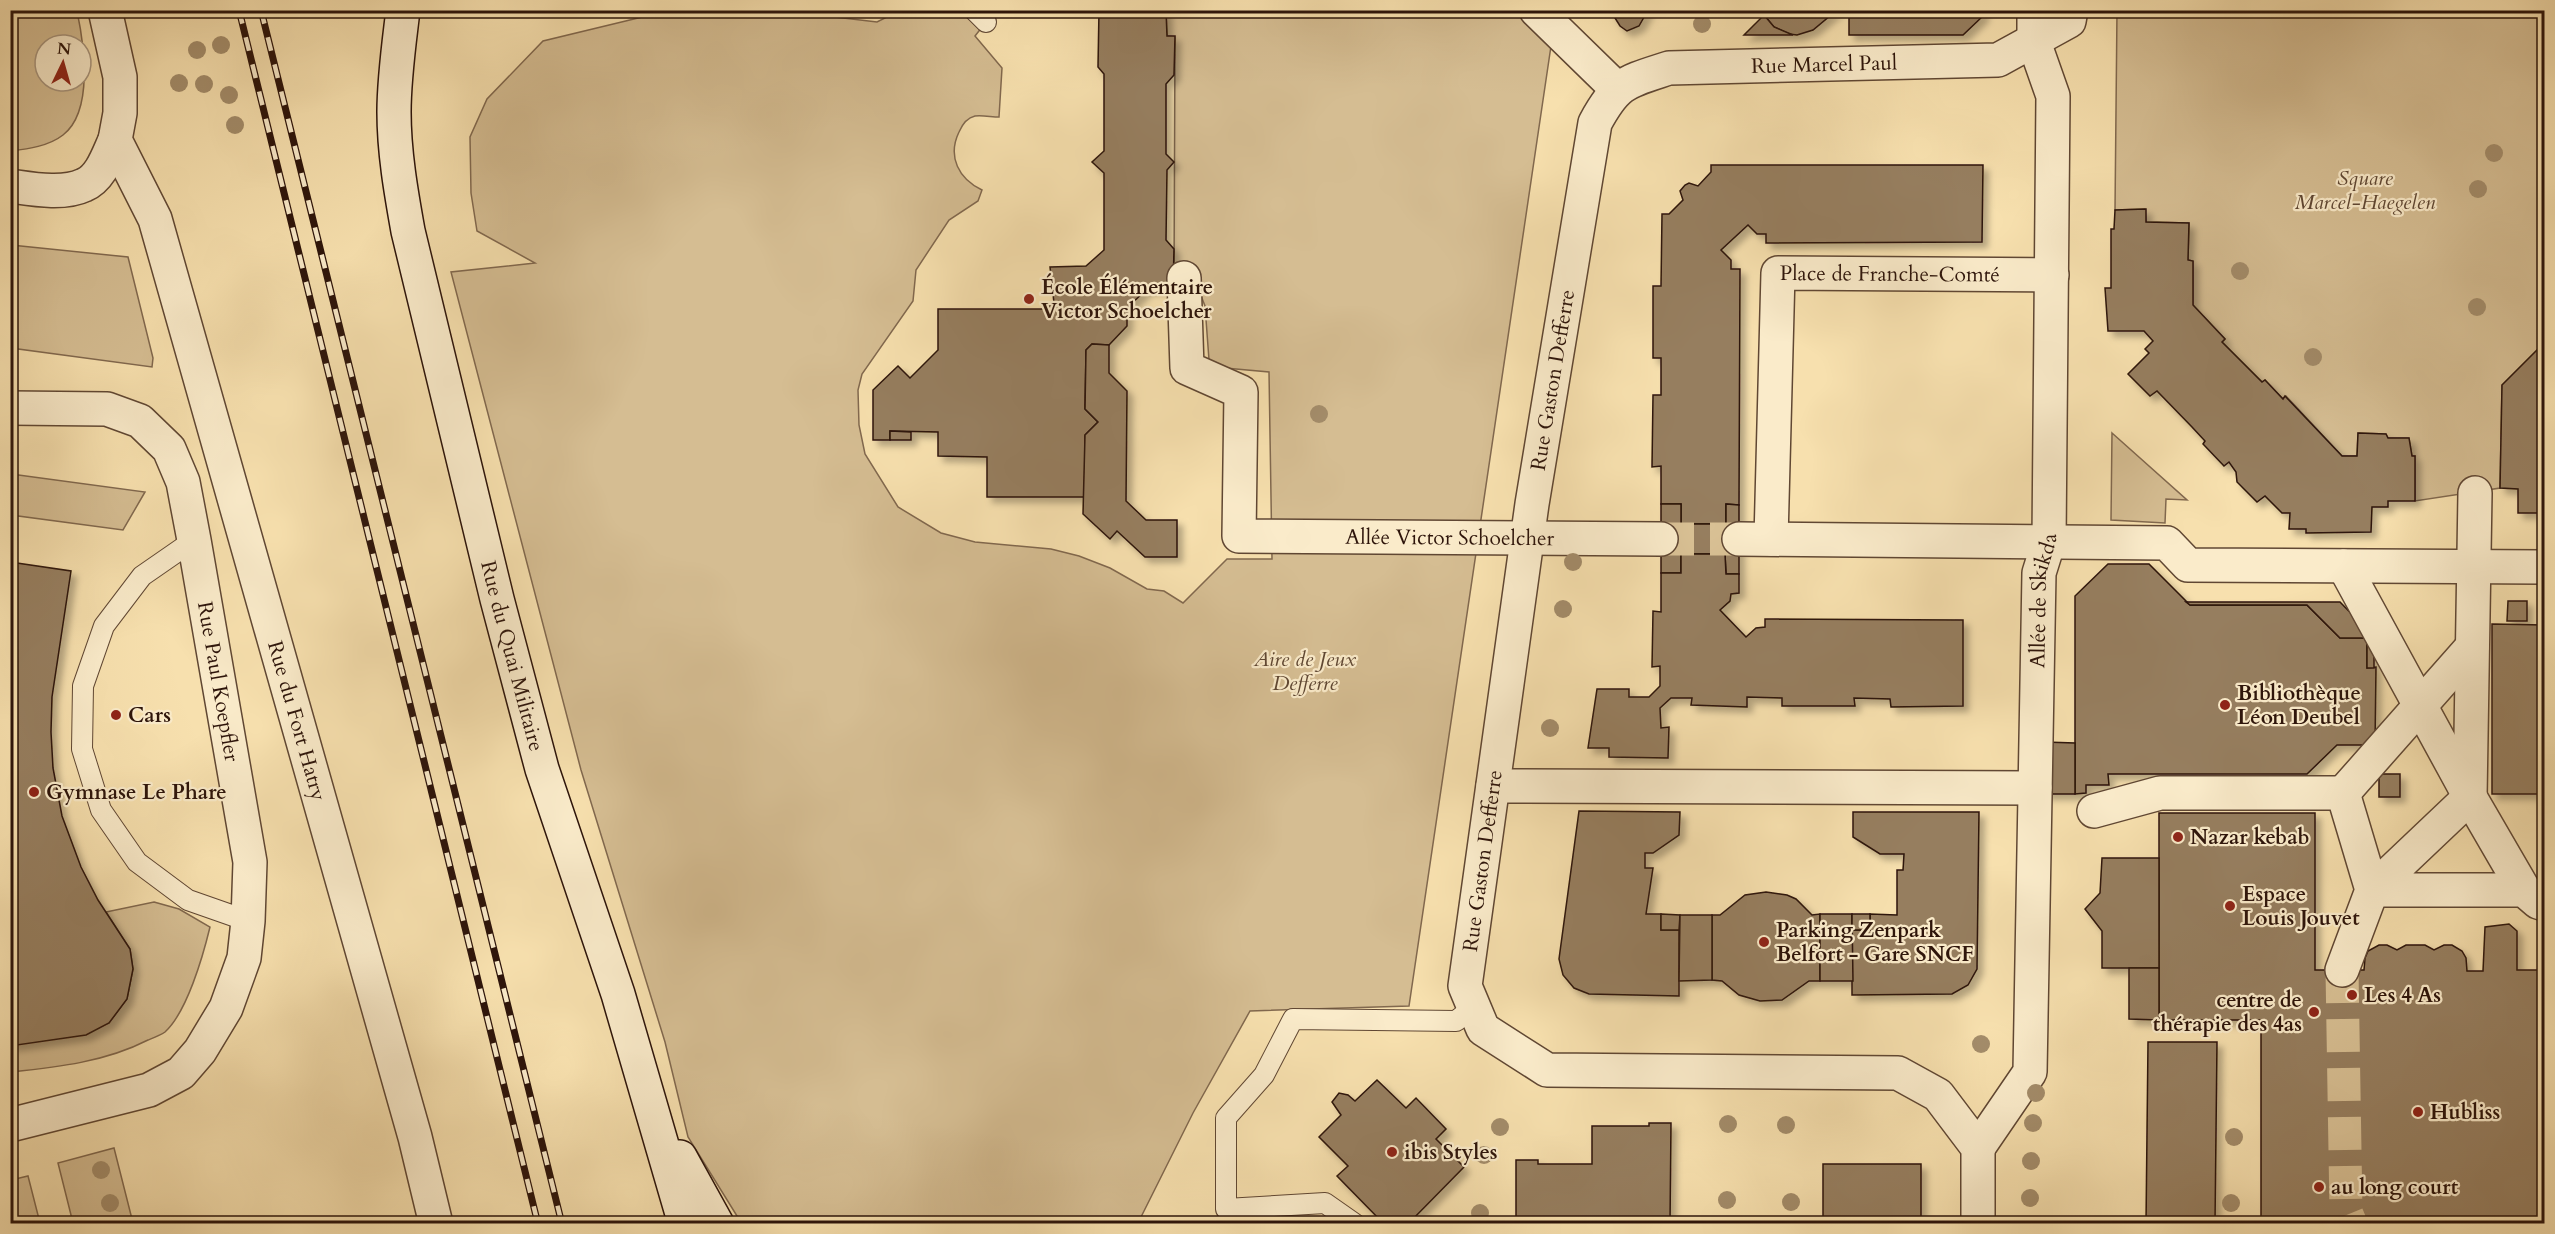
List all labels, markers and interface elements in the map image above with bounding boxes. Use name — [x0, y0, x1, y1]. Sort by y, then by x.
north arrow — [33, 33, 93, 93]
text: N — [56, 37, 72, 61]
street label: Rue Marcel Paul — [1751, 48, 1898, 81]
park label: Square Marcel-Haegelen — [2295, 164, 2436, 217]
street label: Place de Franche-Comté — [1780, 259, 2000, 289]
place label: École Élémentaire Victor Schoelcher — [1041, 273, 1213, 326]
street label: Rue Gaston Defferre — [1523, 287, 1582, 473]
marker: École Élémentaire Victor Schoelcher — [1022, 292, 1036, 306]
street label: Allée Victor Schoelcher — [1345, 522, 1555, 553]
street label: Allée de Skikda — [2023, 534, 2064, 668]
street label: Rue du Quai Militaire — [474, 558, 551, 754]
street label: Rue Paul Koepfler — [190, 599, 247, 764]
street label: Rue du Fort Hatry — [261, 637, 333, 804]
park label: Aire de Jeux Defferre — [1253, 645, 1357, 698]
place label: Bibliothèque Léon Deubel — [2237, 679, 2361, 732]
marker: Bibliothèque Léon Deubel — [2218, 698, 2232, 712]
place label: Cars — [128, 701, 171, 730]
marker: Cars — [109, 708, 123, 722]
street label: Rue Gaston Defferre — [1455, 768, 1509, 954]
place label: Gymnase Le Phare — [46, 778, 227, 807]
marker: Gymnase Le Phare — [27, 785, 41, 799]
place label: Nazar kebab — [2190, 823, 2310, 852]
marker: Nazar kebab — [2171, 830, 2185, 844]
place label: Espace Louis Jouvet — [2242, 880, 2360, 933]
marker: Espace Louis Jouvet — [2223, 899, 2237, 913]
place label: Parking Zenpark Belfort - Gare SNCF — [1776, 916, 1974, 969]
marker: Parking Zenpark Belfort - Gare SNCF — [1757, 935, 1771, 949]
place label: Les 4 As — [2364, 981, 2441, 1010]
place label: centre de thérapie des 4as — [2153, 986, 2302, 1039]
marker: Les 4 As — [2345, 988, 2359, 1002]
marker: centre de thérapie des 4as — [2307, 1005, 2321, 1019]
place label: Hubliss — [2430, 1098, 2500, 1127]
marker: Hubliss — [2411, 1105, 2425, 1119]
place label: ibis Styles — [1404, 1138, 1498, 1167]
marker: ibis Styles — [1385, 1145, 1399, 1159]
place label: au long court — [2331, 1173, 2459, 1202]
marker: au long court — [2312, 1180, 2326, 1194]

